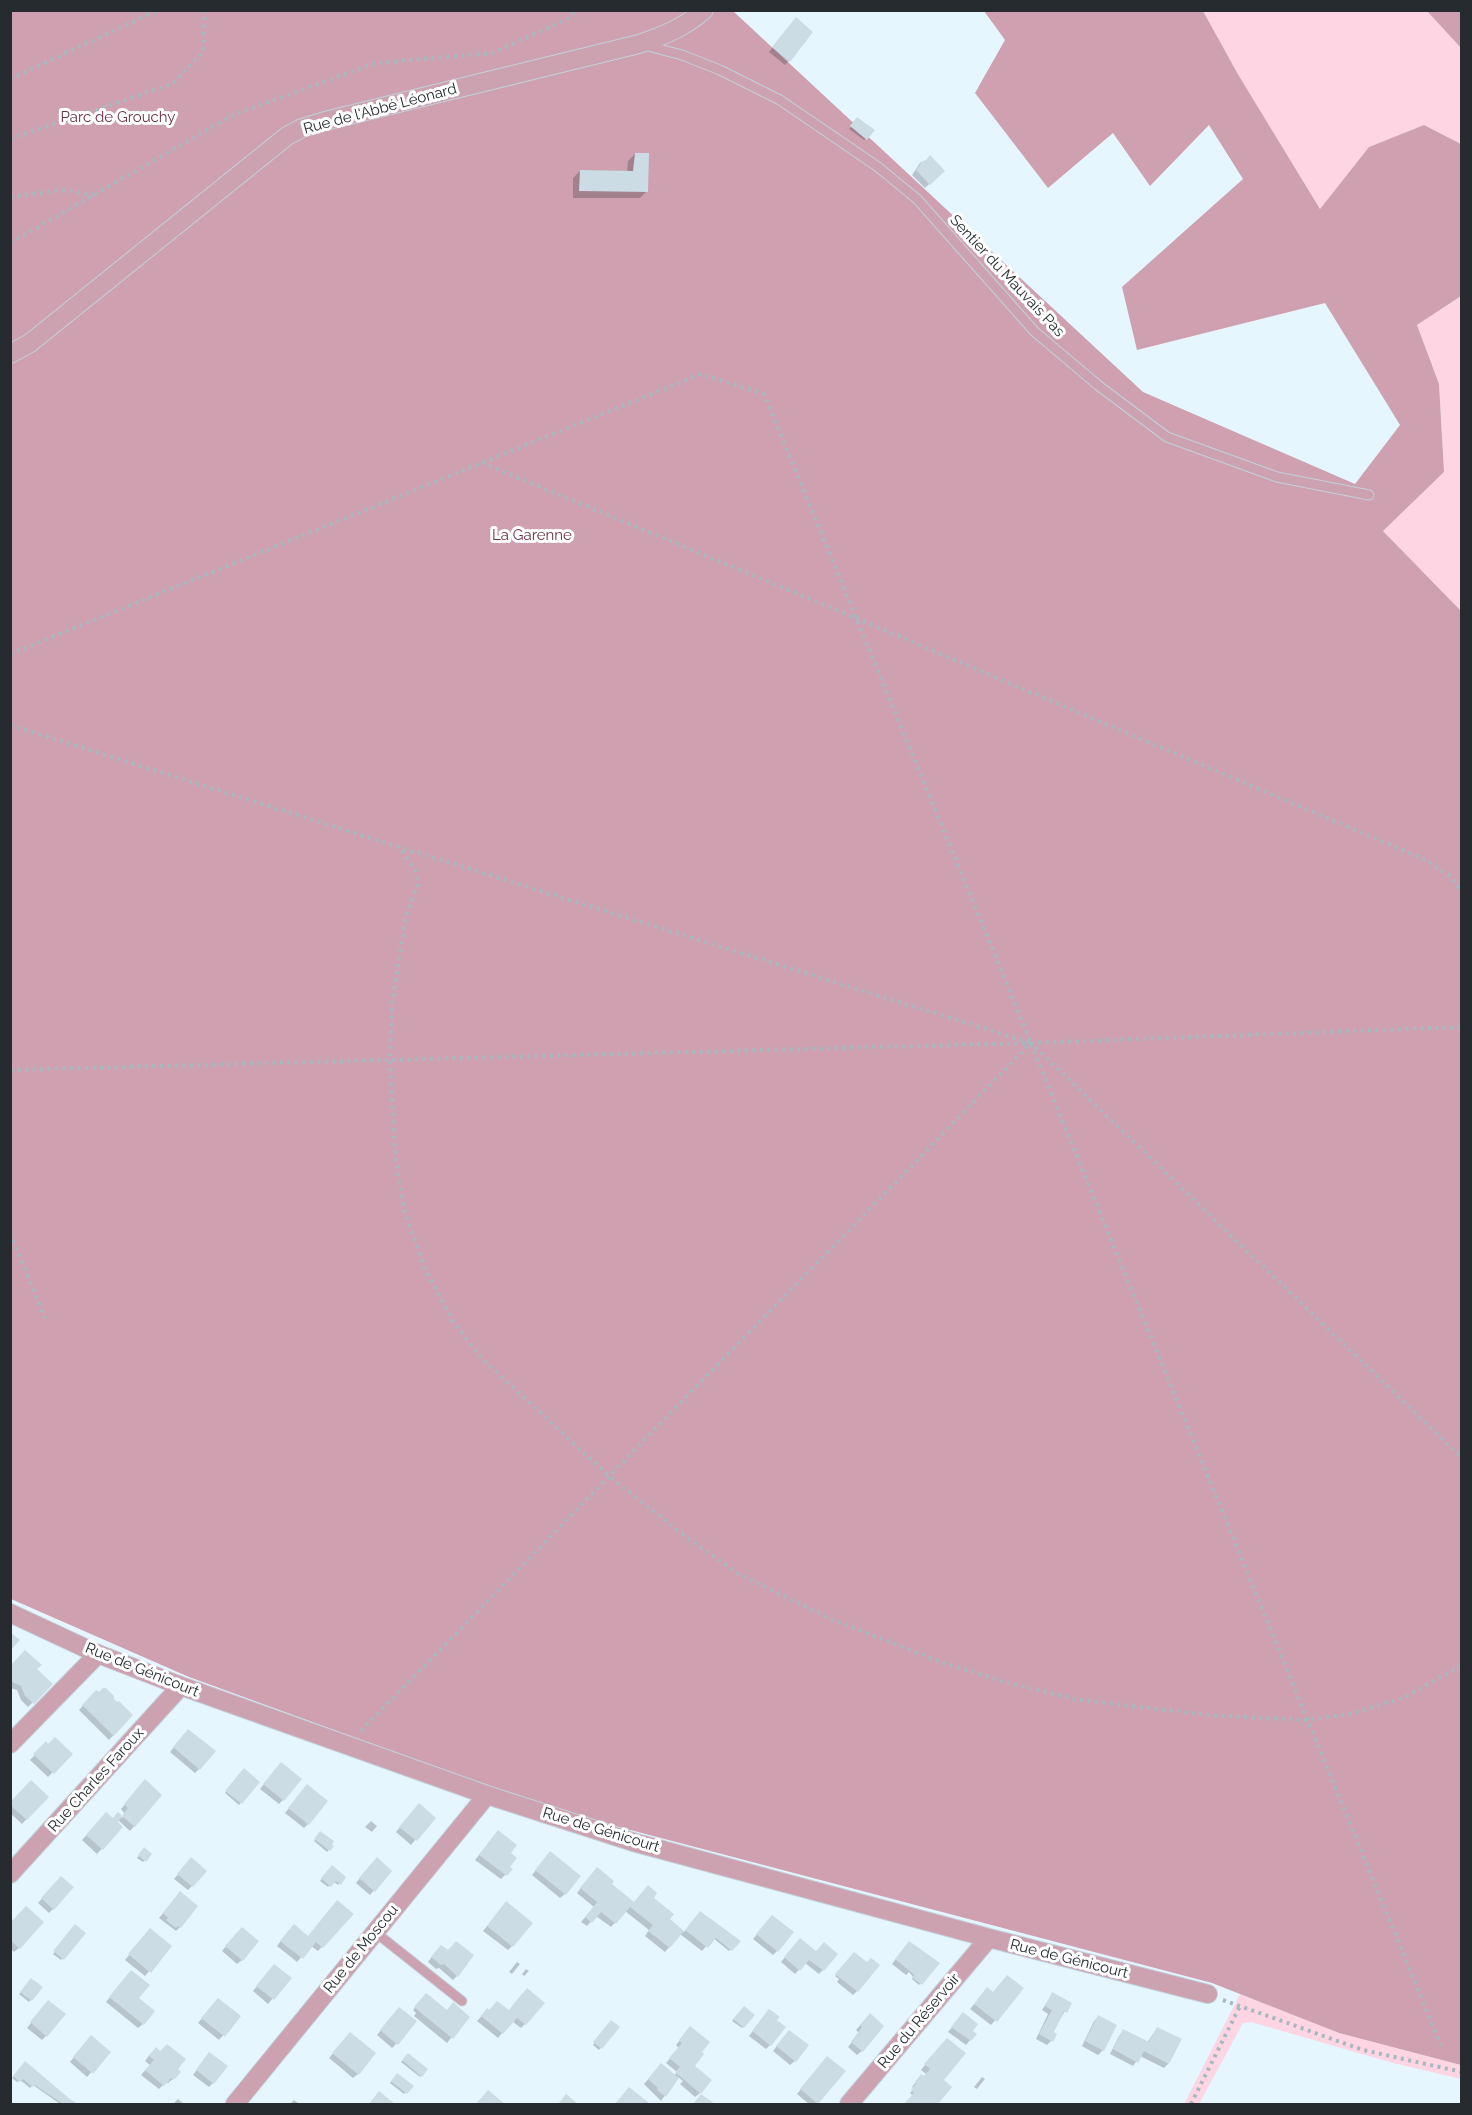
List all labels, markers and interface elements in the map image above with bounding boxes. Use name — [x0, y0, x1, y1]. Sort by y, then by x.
street label: Rue de l'Abbé Léonard — [301, 80, 459, 138]
park label: Parc de Grouchy — [61, 108, 175, 126]
street label: Sentier du Mauvais Pas — [946, 211, 1068, 341]
park label: La Garenne — [492, 526, 572, 544]
street label: Rue de Génicourt — [83, 1639, 201, 1701]
street label: Rue Charles Faroux — [44, 1724, 148, 1836]
street label: Rue de Génicourt — [541, 1804, 661, 1856]
street label: Rue de Moscou — [320, 1901, 402, 1997]
street label: Rue de Génicourt — [1008, 1936, 1130, 1982]
street label: Rue du Réservoir — [874, 1970, 964, 2072]

